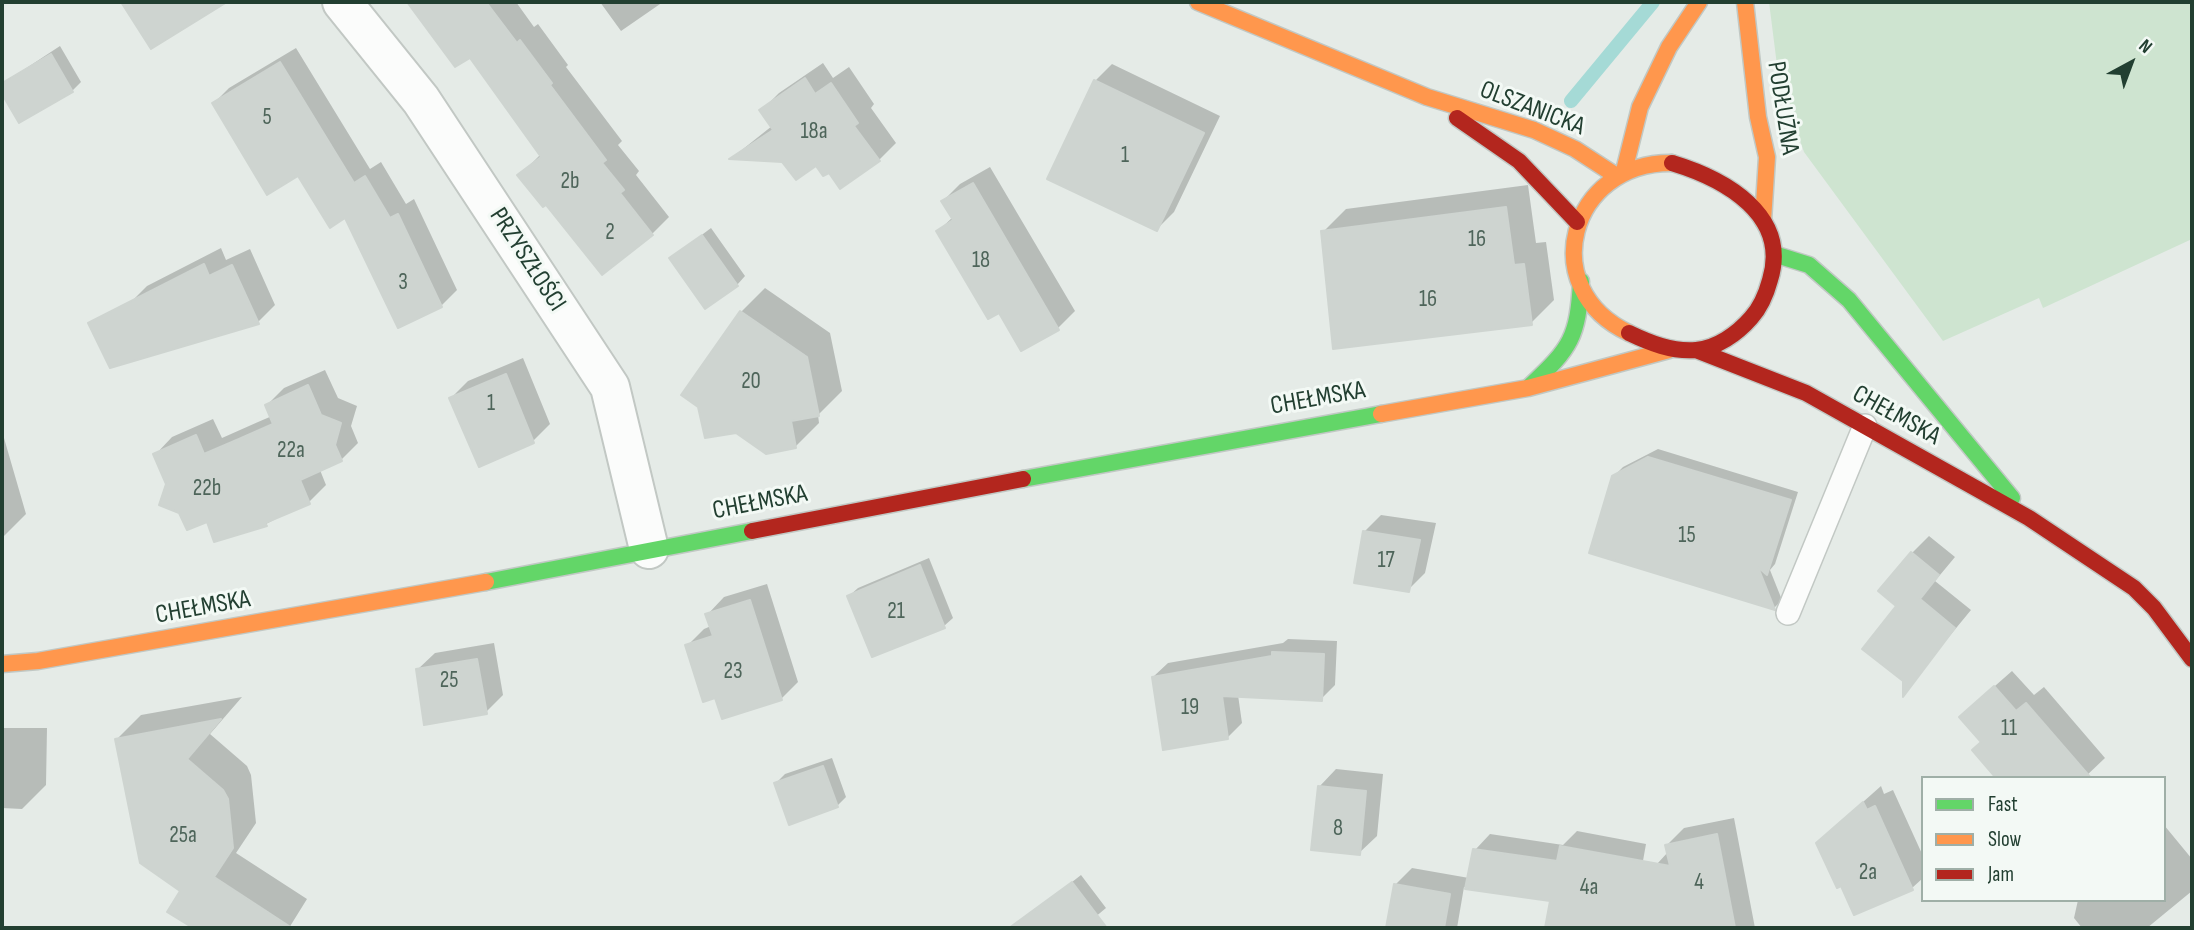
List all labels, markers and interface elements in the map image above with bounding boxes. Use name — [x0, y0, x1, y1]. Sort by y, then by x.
north arrow — [2096, 28, 2166, 98]
text: N — [2134, 35, 2156, 59]
street label: PODŁUŻNA — [1759, 59, 1805, 157]
street label: OLSZANICKA — [1475, 75, 1589, 143]
house number: 5 — [262, 104, 272, 132]
house number: 18a — [801, 118, 827, 146]
house number: 1 — [1121, 142, 1129, 170]
house number: 2b — [560, 168, 580, 196]
street label: PRZYSZŁOŚCI — [482, 202, 572, 318]
house number: 2 — [605, 219, 615, 247]
house number: 16 — [1468, 226, 1486, 254]
house number: 18 — [972, 247, 990, 275]
house number: 3 — [398, 269, 408, 297]
house number: 16 — [1419, 286, 1437, 314]
house number: 20 — [741, 368, 761, 396]
street label: CHEŁMSKA — [1268, 375, 1368, 423]
street label: CHEŁMSKA — [1847, 379, 1945, 453]
house number: 1 — [487, 390, 495, 418]
house number: 22a — [277, 437, 305, 465]
house number: 22b — [193, 475, 221, 503]
street label: CHEŁMSKA — [710, 479, 810, 527]
house number: 15 — [1678, 522, 1696, 550]
house number: 17 — [1377, 547, 1395, 575]
street label: CHEŁMSKA — [153, 584, 253, 632]
house number: 21 — [887, 598, 905, 626]
house number: 23 — [723, 658, 743, 686]
house number: 25 — [440, 667, 458, 695]
house number: 19 — [1181, 694, 1199, 722]
house number: 11 — [2001, 715, 2017, 743]
legend — [1921, 776, 2166, 902]
text: Fast — [1988, 792, 2018, 817]
house number: 8 — [1333, 815, 1343, 843]
house number: 25a — [169, 822, 197, 850]
text: Slow — [1988, 827, 2021, 852]
house number: 2a — [1859, 859, 1877, 887]
text: Jam — [1988, 862, 2014, 887]
house number: 4 — [1694, 869, 1704, 897]
house number: 4a — [1580, 874, 1598, 902]

